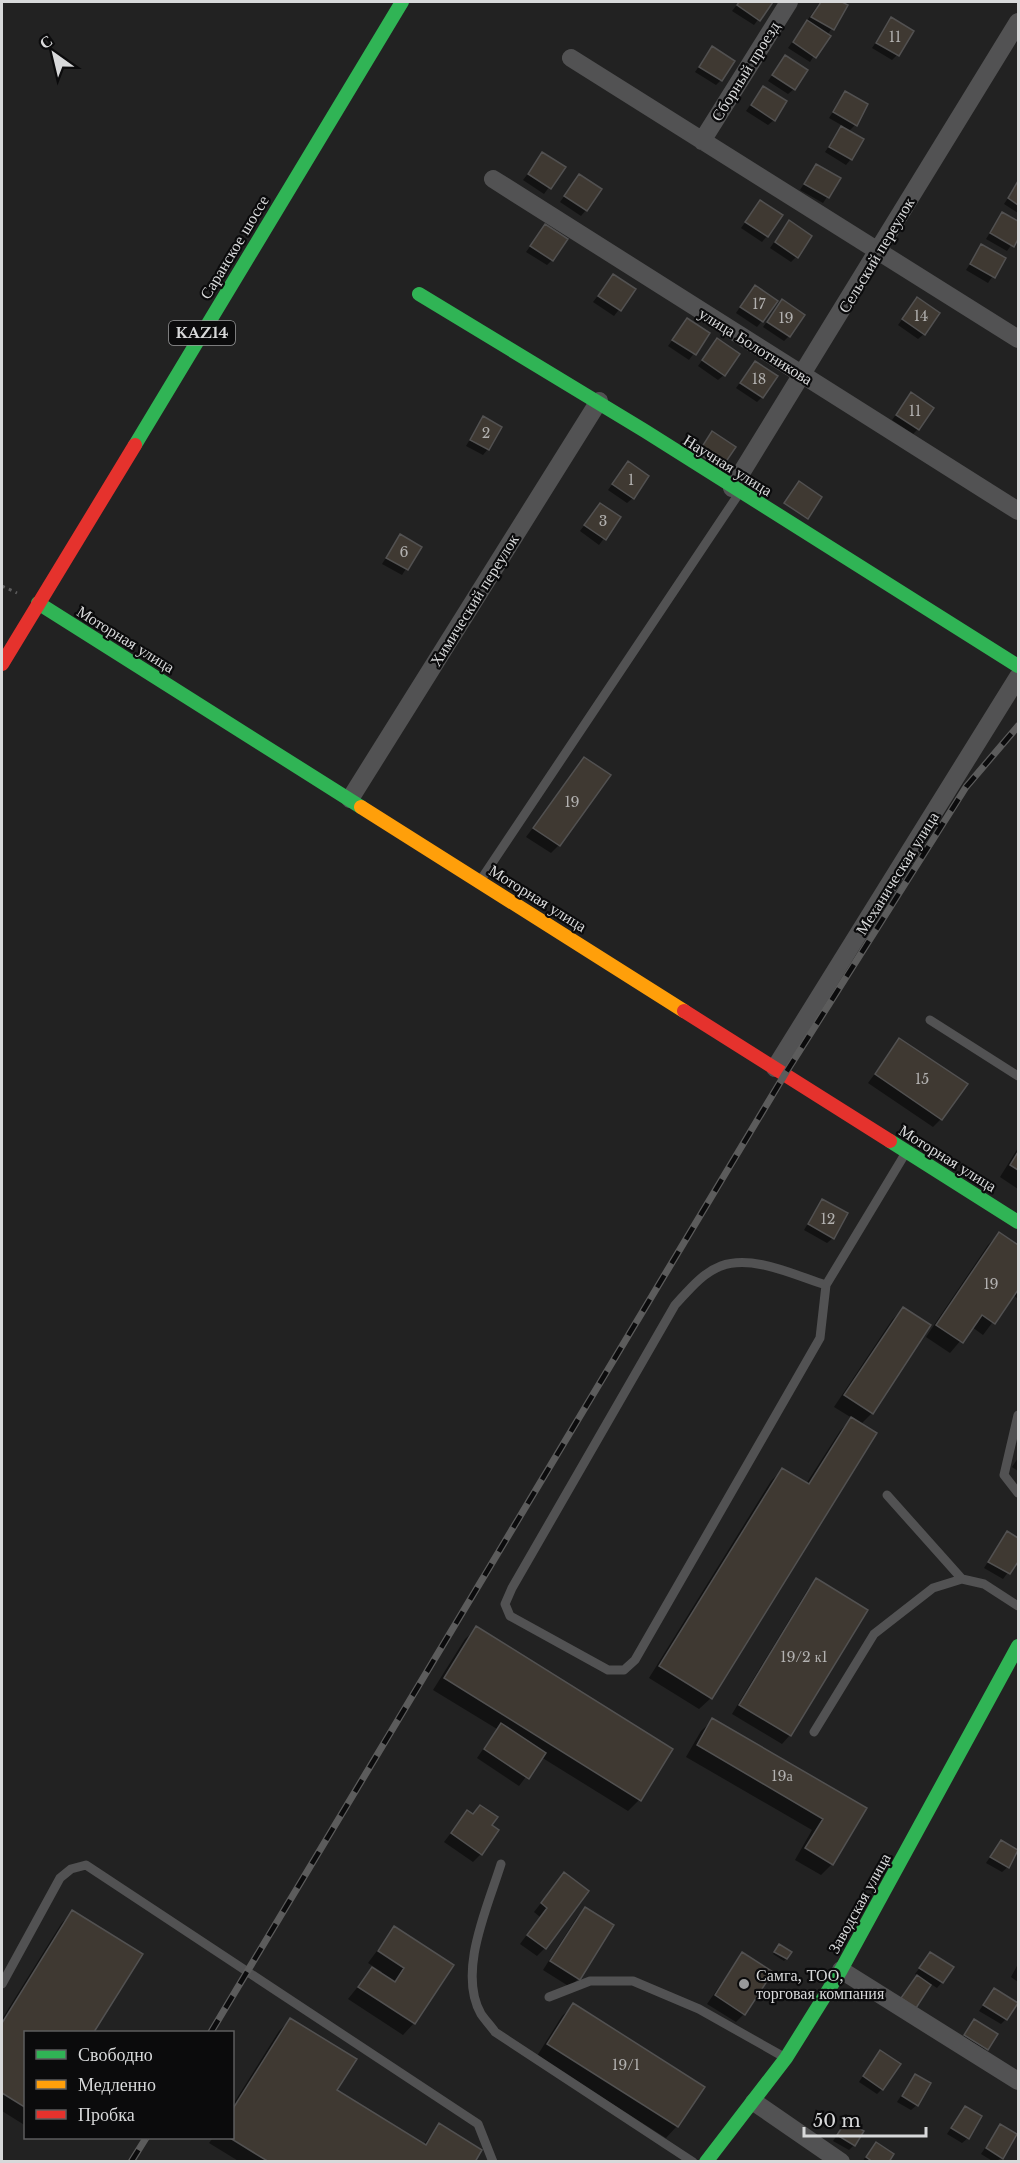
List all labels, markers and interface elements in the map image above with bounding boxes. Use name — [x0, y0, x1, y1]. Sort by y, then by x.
street label: Сборный проезд — [706, 17, 784, 125]
north arrow — [24, 24, 84, 84]
house number: 11 — [889, 28, 901, 46]
text: С — [35, 30, 56, 53]
street label: Саранское шоссе — [195, 191, 273, 303]
street label: Сельский переулок — [834, 193, 918, 316]
house number: 17 — [752, 295, 767, 313]
street label: улица Болотникова — [695, 303, 817, 389]
house number: 14 — [914, 307, 928, 325]
house number: 19 — [778, 309, 794, 327]
road number: KAZ14 — [169, 321, 235, 345]
house number: 18 — [752, 370, 766, 388]
house number: 11 — [909, 402, 921, 420]
house number: 2 — [482, 424, 490, 442]
street label: Научная улица — [680, 430, 776, 500]
house number: 1 — [628, 471, 634, 489]
house number: 3 — [599, 512, 607, 530]
street label: Химический переулок — [425, 530, 523, 670]
house number: 6 — [399, 543, 409, 561]
street label: Моторная улица — [73, 601, 179, 677]
house number: 19 — [564, 793, 580, 811]
street label: Механическая улица — [851, 808, 943, 938]
street label: Моторная улица — [485, 860, 591, 936]
house number: 15 — [915, 1070, 929, 1088]
street label: Моторная улица — [895, 1120, 1001, 1196]
house number: 12 — [821, 1210, 835, 1228]
house number: 19 — [983, 1275, 999, 1293]
house number: 19/2 к1 — [780, 1648, 828, 1666]
house number: 19а — [771, 1767, 794, 1785]
street label: Заводская улица — [823, 1849, 895, 1957]
place label: Самга, ТОО, торговая компания — [756, 1965, 885, 2003]
marker: Самга, ТОО, торговая компания — [737, 1977, 751, 1991]
legend — [24, 2031, 234, 2139]
text: Свободно — [78, 2044, 153, 2066]
house number: 19/1 — [612, 2056, 640, 2074]
text: Медленно — [78, 2074, 156, 2096]
scale bar — [804, 2100, 926, 2138]
text: Пробка — [78, 2104, 135, 2126]
text: 50 m — [813, 2110, 861, 2132]

